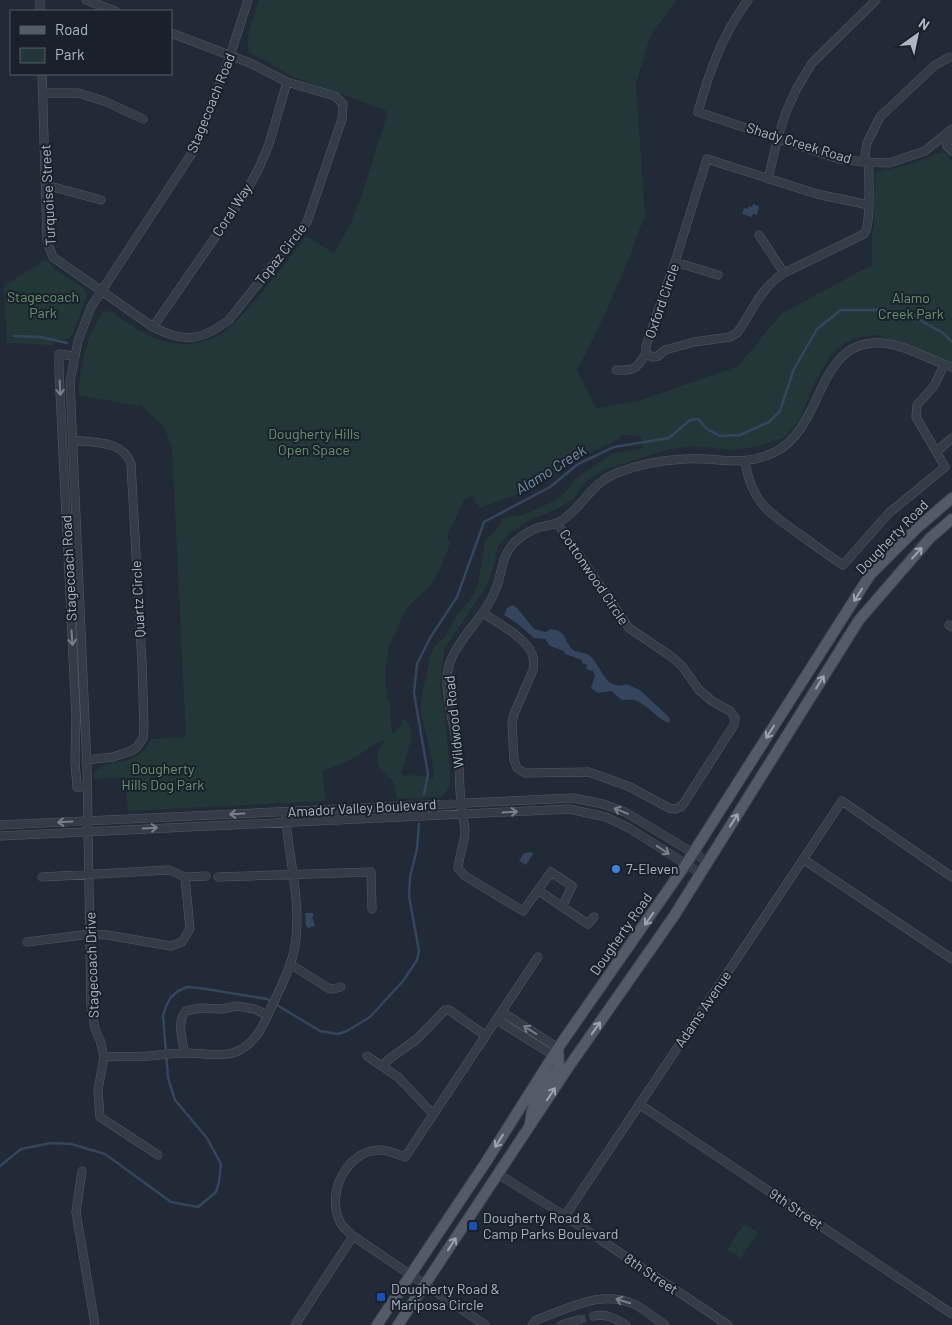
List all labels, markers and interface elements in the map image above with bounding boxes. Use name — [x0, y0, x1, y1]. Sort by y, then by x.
legend — [10, 10, 172, 75]
north arrow — [892, 10, 942, 60]
text: N — [916, 14, 933, 33]
text: Road — [55, 20, 88, 38]
text: Park — [55, 45, 85, 63]
street label: Stagecoach Road — [183, 50, 238, 155]
street label: Shady Creek Road — [745, 118, 854, 167]
street label: Turquoise Street — [36, 144, 59, 246]
street label: Coral Way — [208, 180, 255, 239]
street label: Topaz Circle — [251, 219, 310, 288]
street label: Oxford Circle — [641, 261, 682, 340]
park label: Stagecoach Park — [7, 288, 79, 321]
park label: Alamo Creek Park — [878, 289, 944, 322]
one-way arrow — [56, 380, 65, 396]
park label: Dougherty Hills Open Space — [268, 425, 360, 458]
water label: Alamo Creek — [512, 440, 590, 498]
street label: Dougherty Road — [852, 496, 931, 577]
street label: Stagecoach Road — [57, 515, 80, 621]
street label: Cottonwood Circle — [556, 526, 633, 628]
one-way arrow — [911, 546, 923, 559]
street label: Quartz Circle — [127, 560, 148, 638]
one-way arrow — [852, 588, 862, 602]
one-way arrow — [68, 629, 77, 645]
street label: Wildwood Road — [440, 675, 467, 769]
one-way arrow — [815, 676, 825, 690]
one-way arrow — [765, 725, 775, 739]
park label: Dougherty Hills Dog Park — [122, 760, 204, 793]
street label: Amador Valley Boulevard — [287, 795, 437, 820]
one-way arrow — [614, 805, 629, 815]
one-way arrow — [502, 807, 518, 817]
one-way arrow — [229, 809, 246, 819]
one-way arrow — [729, 814, 739, 828]
one-way arrow — [57, 817, 73, 826]
one-way arrow — [142, 824, 158, 833]
one-way arrow — [656, 845, 670, 855]
place label: 7-Eleven — [626, 860, 679, 877]
marker: 7-Eleven — [610, 863, 622, 875]
street label: Dougherty Road — [586, 889, 655, 978]
street label: Stagecoach Drive — [81, 912, 102, 1018]
one-way arrow — [644, 912, 654, 926]
street label: Adams Avenue — [671, 967, 734, 1050]
one-way arrow — [591, 1021, 601, 1035]
one-way arrow — [523, 1025, 537, 1035]
one-way arrow — [546, 1087, 556, 1101]
one-way arrow — [494, 1134, 504, 1148]
street label: 9th Street — [766, 1184, 826, 1233]
place label: Dougherty Road & Camp Parks Boulevard — [483, 1209, 618, 1242]
marker: Dougherty Road & Camp Parks Boulevard — [467, 1220, 479, 1232]
one-way arrow — [447, 1238, 457, 1252]
street label: 8th Street — [621, 1249, 681, 1298]
place label: Dougherty Road & Mariposa Circle — [391, 1280, 500, 1313]
marker: Dougherty Road & Mariposa Circle — [375, 1291, 387, 1303]
one-way arrow — [616, 1296, 632, 1306]

